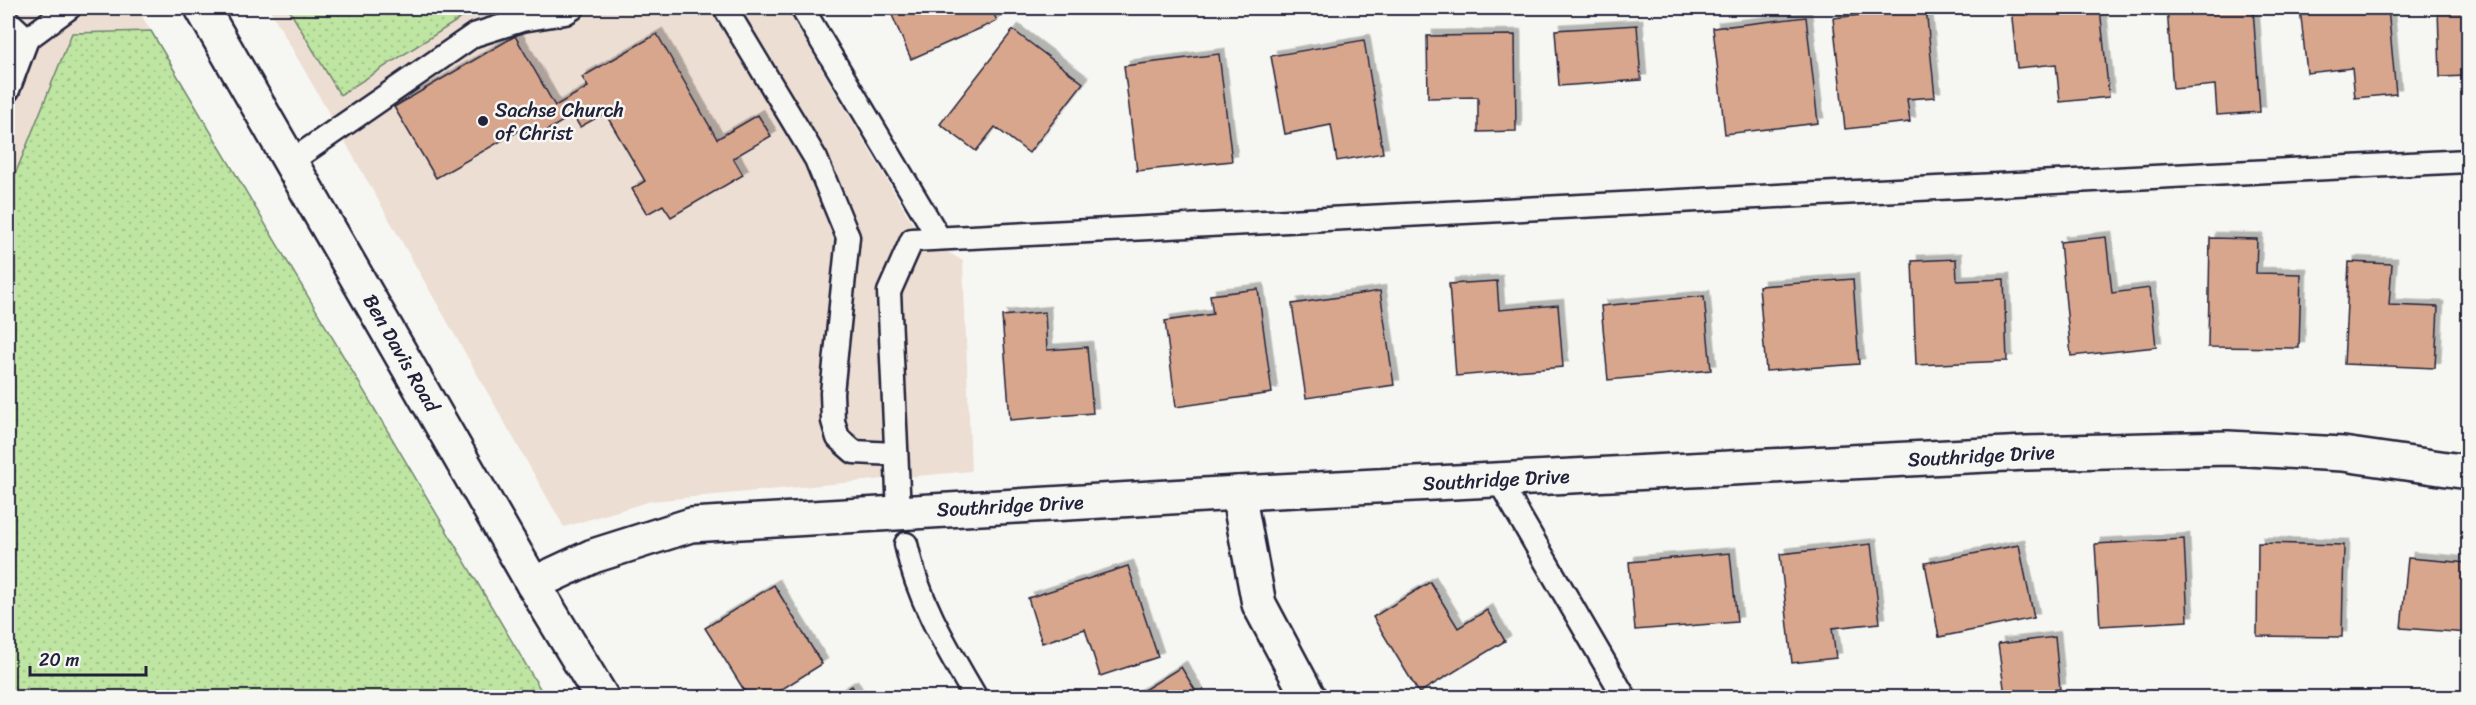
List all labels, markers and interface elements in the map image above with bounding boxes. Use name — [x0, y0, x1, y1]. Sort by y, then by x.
place label: Sachse Church of Christ — [495, 93, 624, 151]
marker: Sachse Church of Christ — [476, 114, 490, 128]
street label: Ben Davis Road — [353, 287, 450, 420]
street label: Southridge Drive — [1907, 435, 2056, 477]
street label: Southridge Drive — [1422, 459, 1571, 501]
street label: Southridge Drive — [936, 485, 1085, 527]
scale bar — [30, 639, 146, 677]
text: 20 m — [39, 644, 79, 676]

